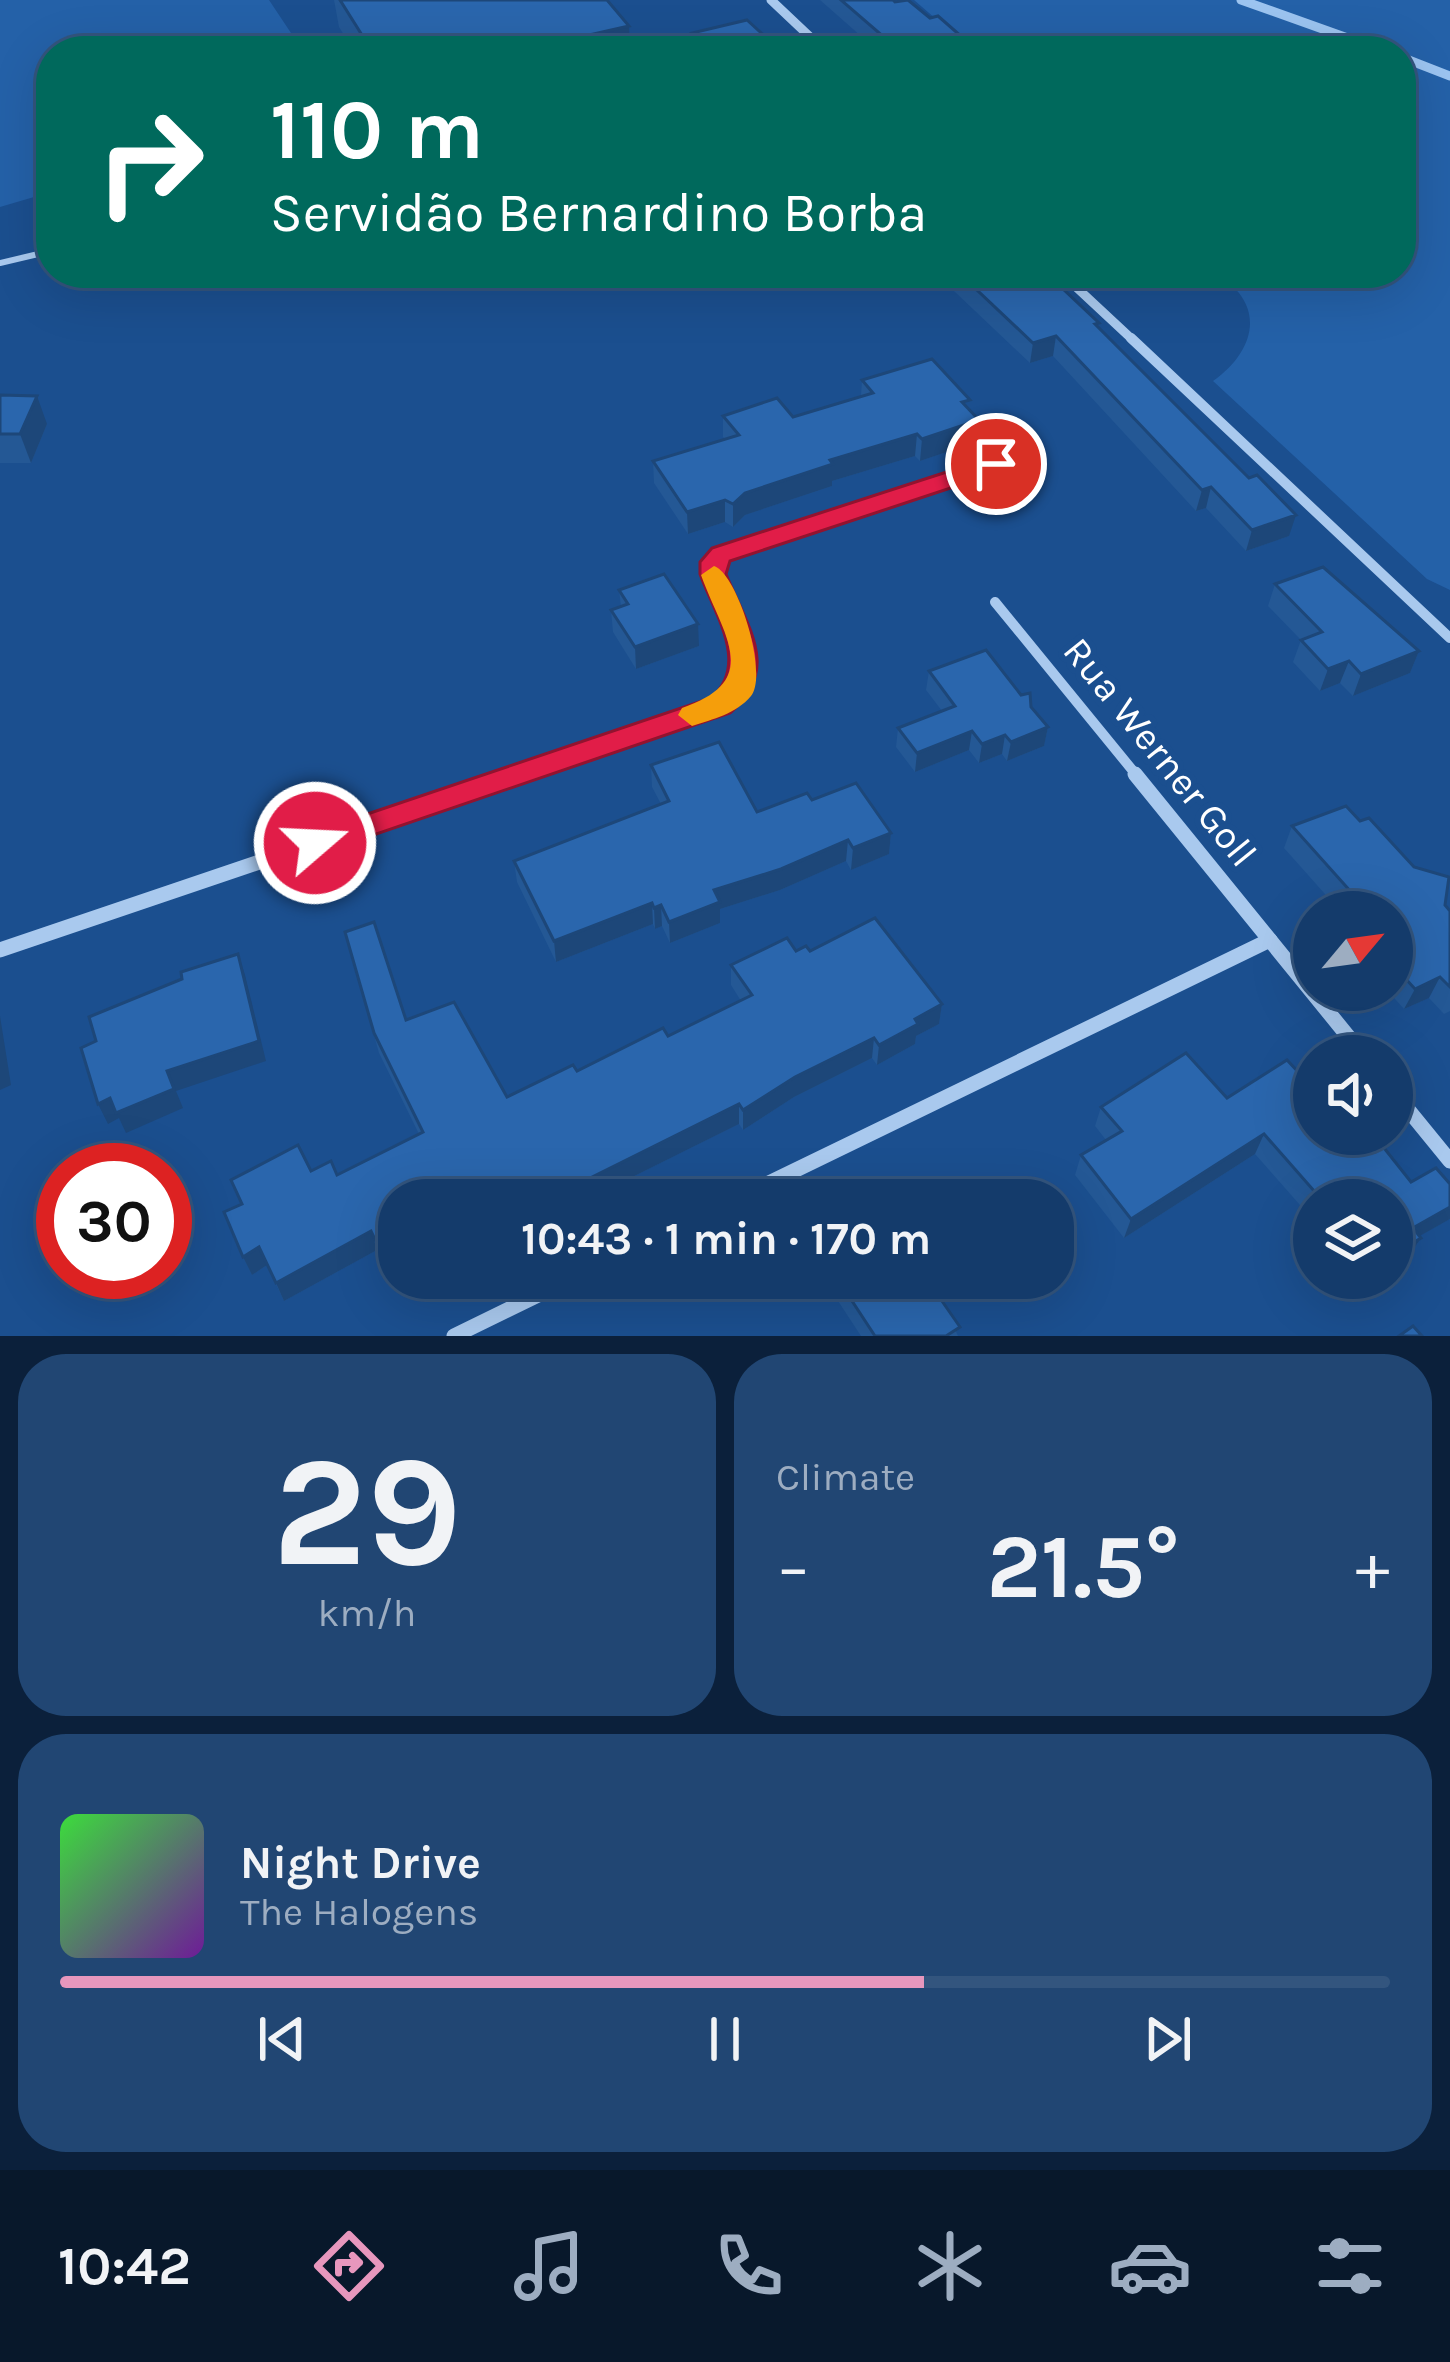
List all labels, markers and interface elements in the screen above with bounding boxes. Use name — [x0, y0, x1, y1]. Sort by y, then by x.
text: 110 m — [270, 81, 484, 179]
icon: right — [72, 84, 228, 240]
text: Servidão Bernardino Borba — [270, 181, 927, 245]
pin — [945, 413, 1047, 515]
icon: arrive — [963, 431, 1029, 497]
street label: Rua Werner Goll — [1054, 628, 1266, 876]
position arrow — [252, 780, 378, 906]
north arrow — [1293, 891, 1413, 1011]
map controls — [1293, 891, 1413, 1299]
button: sound — [1293, 1035, 1413, 1155]
speed limit sign: 30 — [36, 1143, 192, 1299]
button: layers — [1293, 1179, 1413, 1299]
text: 10:43 · 1 min · 170 m — [521, 1213, 931, 1265]
text: 29 — [272, 1421, 462, 1603]
text: Climate — [776, 1454, 915, 1500]
text: 21.5° — [986, 1514, 1180, 1620]
text: − — [776, 1528, 811, 1606]
text: + — [1355, 1528, 1390, 1606]
text: km/h — [318, 1590, 416, 1636]
text: Night Drive — [240, 1837, 481, 1889]
text: The Halogens — [240, 1889, 478, 1935]
icon: previous — [249, 2006, 315, 2072]
icon: pause — [692, 2006, 758, 2072]
icon: next — [1135, 2006, 1201, 2072]
icon: directions — [307, 2224, 391, 2308]
icon: music — [507, 2224, 591, 2308]
icon: phone — [707, 2224, 791, 2308]
icon: climate — [908, 2224, 992, 2308]
icon: car — [1108, 2224, 1192, 2308]
icon: filters — [1308, 2224, 1392, 2308]
text: 10:42 — [58, 2234, 191, 2298]

